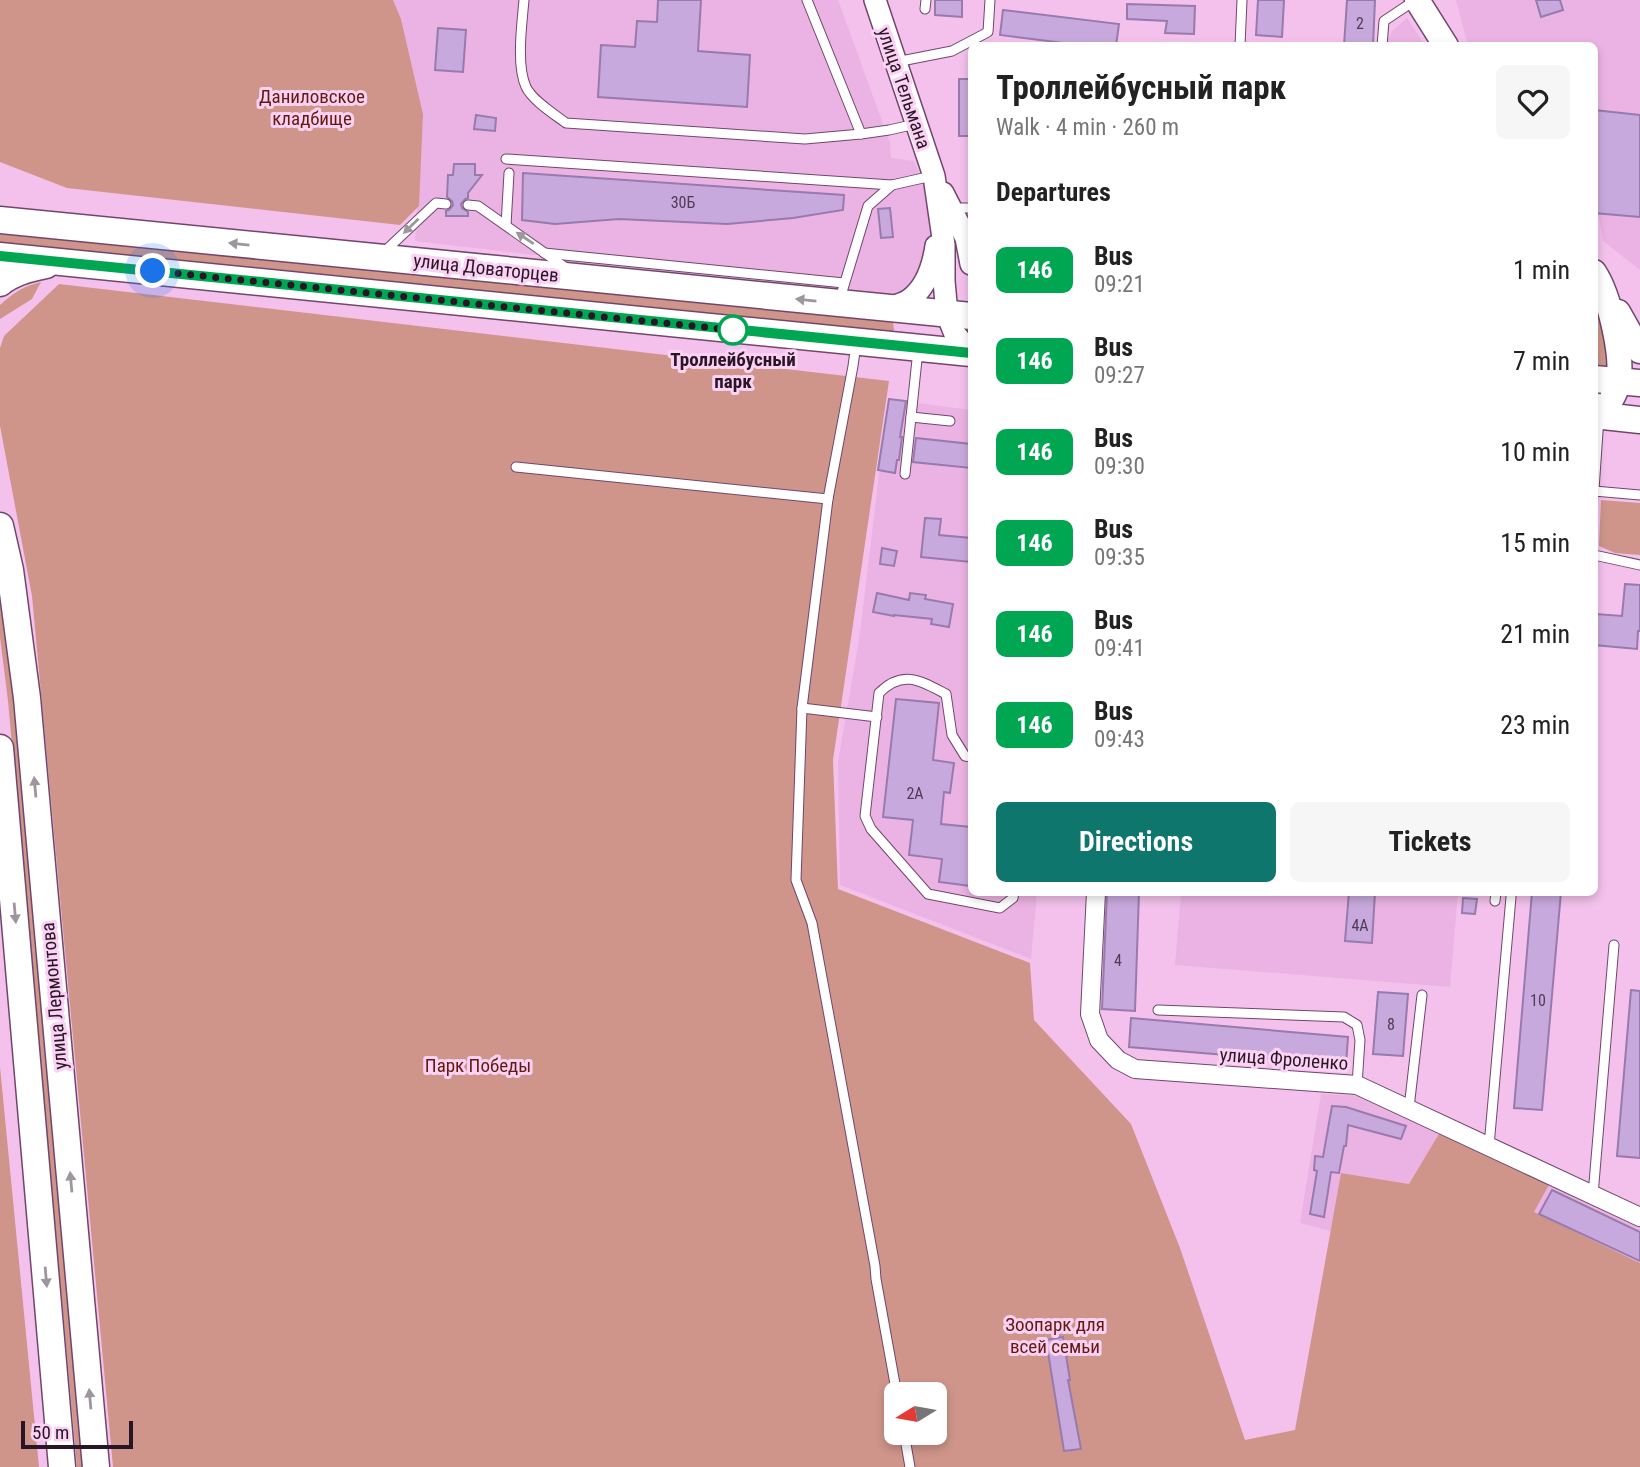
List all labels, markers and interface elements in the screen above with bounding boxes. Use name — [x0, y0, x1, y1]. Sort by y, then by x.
house number: 2 — [1356, 14, 1364, 33]
street label: улица Тельмана — [872, 24, 936, 152]
button: heart — [1496, 65, 1570, 139]
text: Троллейбусный парк — [996, 68, 1286, 107]
park label: Даниловское кладбище — [259, 85, 365, 130]
text: Walk · 4 min · 260 m — [996, 114, 1179, 141]
text: Departures — [996, 177, 1111, 207]
house number: 30Б — [671, 193, 696, 212]
one-way arrow — [403, 218, 420, 234]
one-way arrow — [515, 232, 534, 245]
one-way arrow — [228, 238, 250, 249]
text: Bus — [1094, 241, 1133, 271]
street label: улица Доваторцев — [412, 249, 560, 287]
your location — [135, 253, 170, 288]
text: 1 min — [1513, 255, 1570, 285]
text: 146 — [1016, 256, 1053, 284]
text: 09:21 — [1094, 271, 1145, 298]
one-way arrow — [795, 294, 817, 305]
marker: Троллейбусный парк — [718, 315, 748, 345]
text: Bus — [1094, 332, 1133, 362]
text: 7 min — [1513, 346, 1570, 376]
text: 146 — [1016, 347, 1053, 375]
place label: Троллейбусный парк — [670, 348, 796, 393]
text: 09:27 — [1094, 362, 1145, 389]
text: Bus — [1094, 423, 1133, 453]
text: 10 min — [1500, 437, 1570, 467]
text: 146 — [1016, 438, 1053, 466]
text: 09:30 — [1094, 453, 1145, 480]
text: Bus — [1094, 514, 1133, 544]
text: 15 min — [1500, 528, 1570, 558]
text: 146 — [1016, 529, 1053, 557]
text: 09:35 — [1094, 544, 1145, 571]
text: Bus — [1094, 605, 1133, 635]
text: 21 min — [1500, 619, 1570, 649]
text: 146 — [1016, 620, 1053, 648]
text: 09:41 — [1094, 635, 1145, 662]
text: Bus — [1094, 696, 1133, 726]
text: 23 min — [1500, 710, 1570, 740]
text: 146 — [1016, 711, 1053, 739]
text: 09:43 — [1094, 726, 1145, 753]
one-way arrow — [29, 776, 40, 798]
house number: 2А — [906, 784, 924, 803]
button: Directions — [996, 802, 1276, 882]
button: Tickets — [1290, 802, 1570, 882]
one-way arrow — [10, 902, 21, 924]
house number: 4А — [1351, 916, 1369, 935]
street label: улица Лермонтова — [36, 921, 72, 1071]
house number: 4 — [1114, 951, 1122, 970]
house number: 10 — [1530, 991, 1546, 1010]
house number: 8 — [1387, 1015, 1395, 1034]
street label: улица Фроленко — [1219, 1043, 1349, 1075]
park label: Парк Победы — [425, 1054, 531, 1077]
one-way arrow — [65, 1171, 76, 1193]
one-way arrow — [41, 1266, 52, 1288]
park label: Зоопарк для всей семьи — [1005, 1313, 1105, 1358]
north arrow — [884, 1382, 947, 1446]
map controls — [884, 1382, 947, 1445]
one-way arrow — [84, 1388, 95, 1410]
scale bar — [21, 1418, 133, 1450]
text: 50 m — [32, 1421, 69, 1444]

